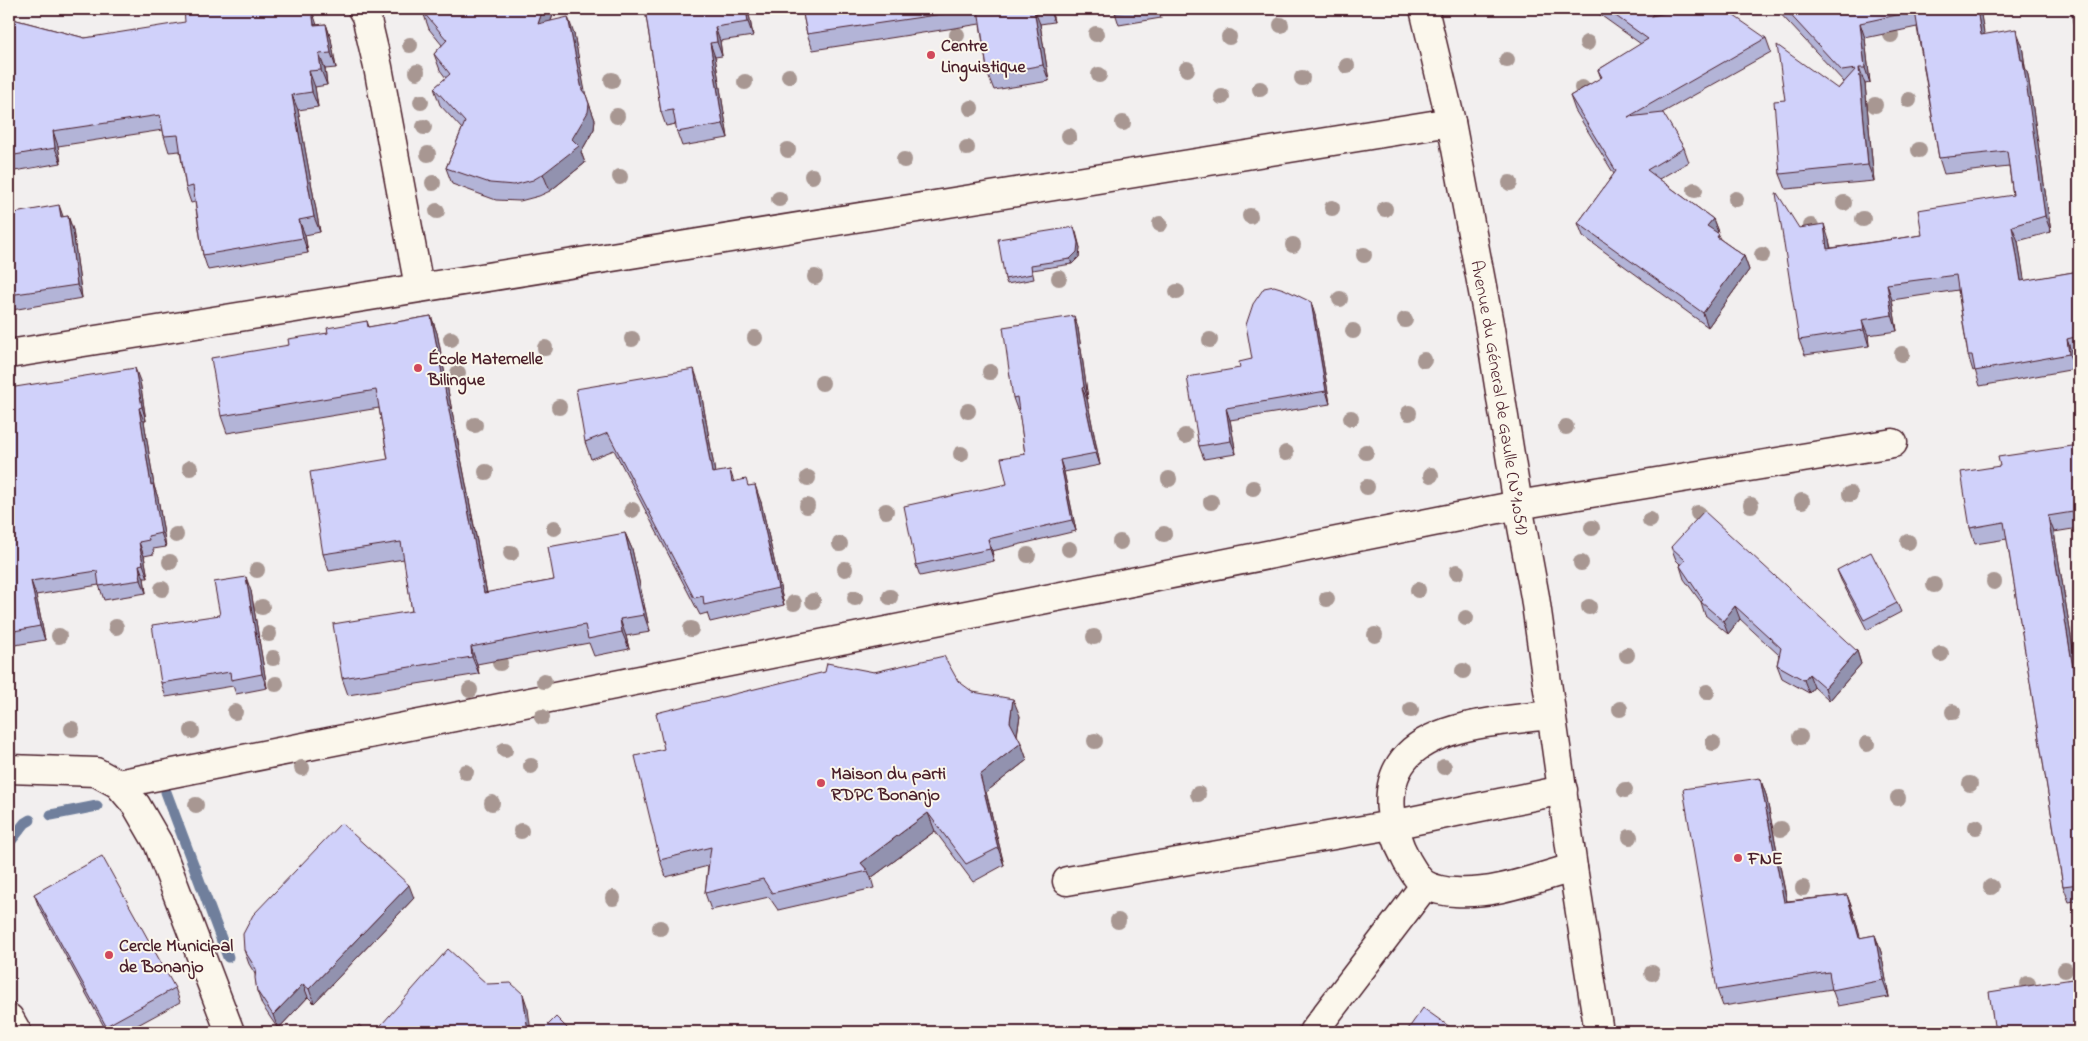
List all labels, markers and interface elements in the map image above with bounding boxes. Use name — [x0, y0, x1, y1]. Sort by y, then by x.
place label: Centre Linguistique — [941, 34, 1027, 82]
marker: Centre Linguistique — [925, 49, 937, 61]
street label: Avenue du Géneral de Gaulle (N°1.051) — [1462, 258, 1534, 537]
place label: École Maternelle Bilingue — [427, 347, 544, 395]
marker: École Maternelle Bilingue — [412, 362, 424, 374]
place label: Maison du parti RDPC Bonanjo — [831, 762, 946, 809]
marker: Maison du parti RDPC Bonanjo — [815, 777, 827, 789]
place label: FNE — [1747, 847, 1783, 873]
marker: FNE — [1732, 852, 1744, 864]
place label: Cercle Municipal de Bonanjo — [119, 934, 233, 981]
marker: Cercle Municipal de Bonanjo — [103, 949, 115, 961]

